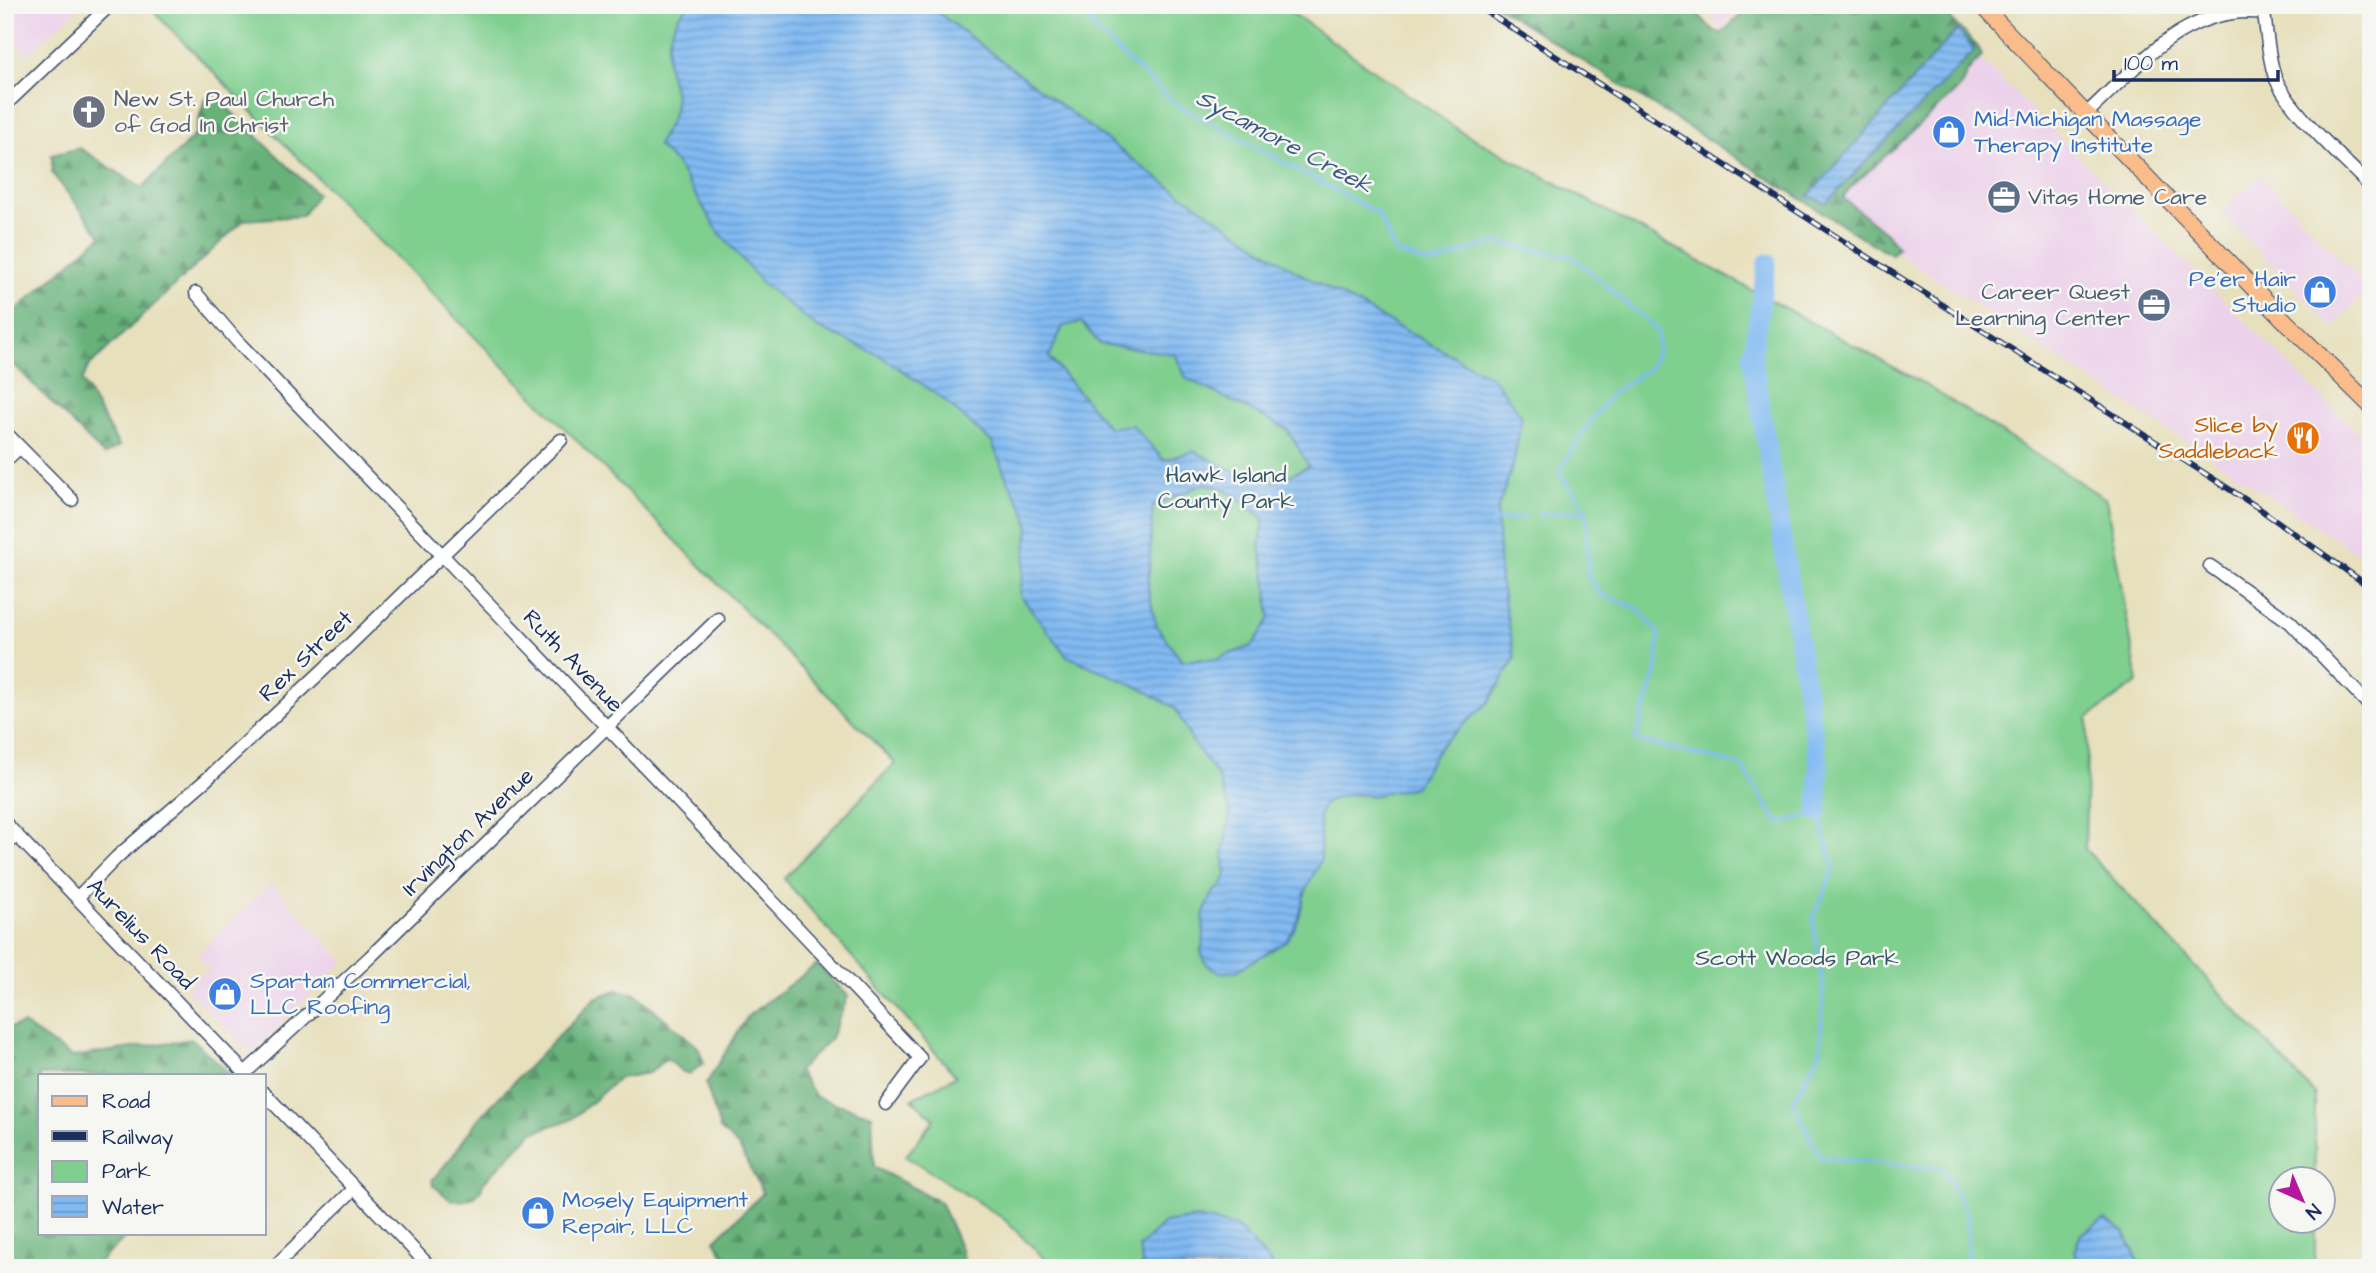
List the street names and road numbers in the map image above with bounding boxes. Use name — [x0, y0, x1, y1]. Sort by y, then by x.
street label: Rex Street — [252, 602, 361, 709]
street label: Ruth Avenue — [515, 602, 631, 720]
street label: Irvington Avenue — [395, 761, 542, 904]
street label: Aurelius Road — [80, 871, 203, 997]

